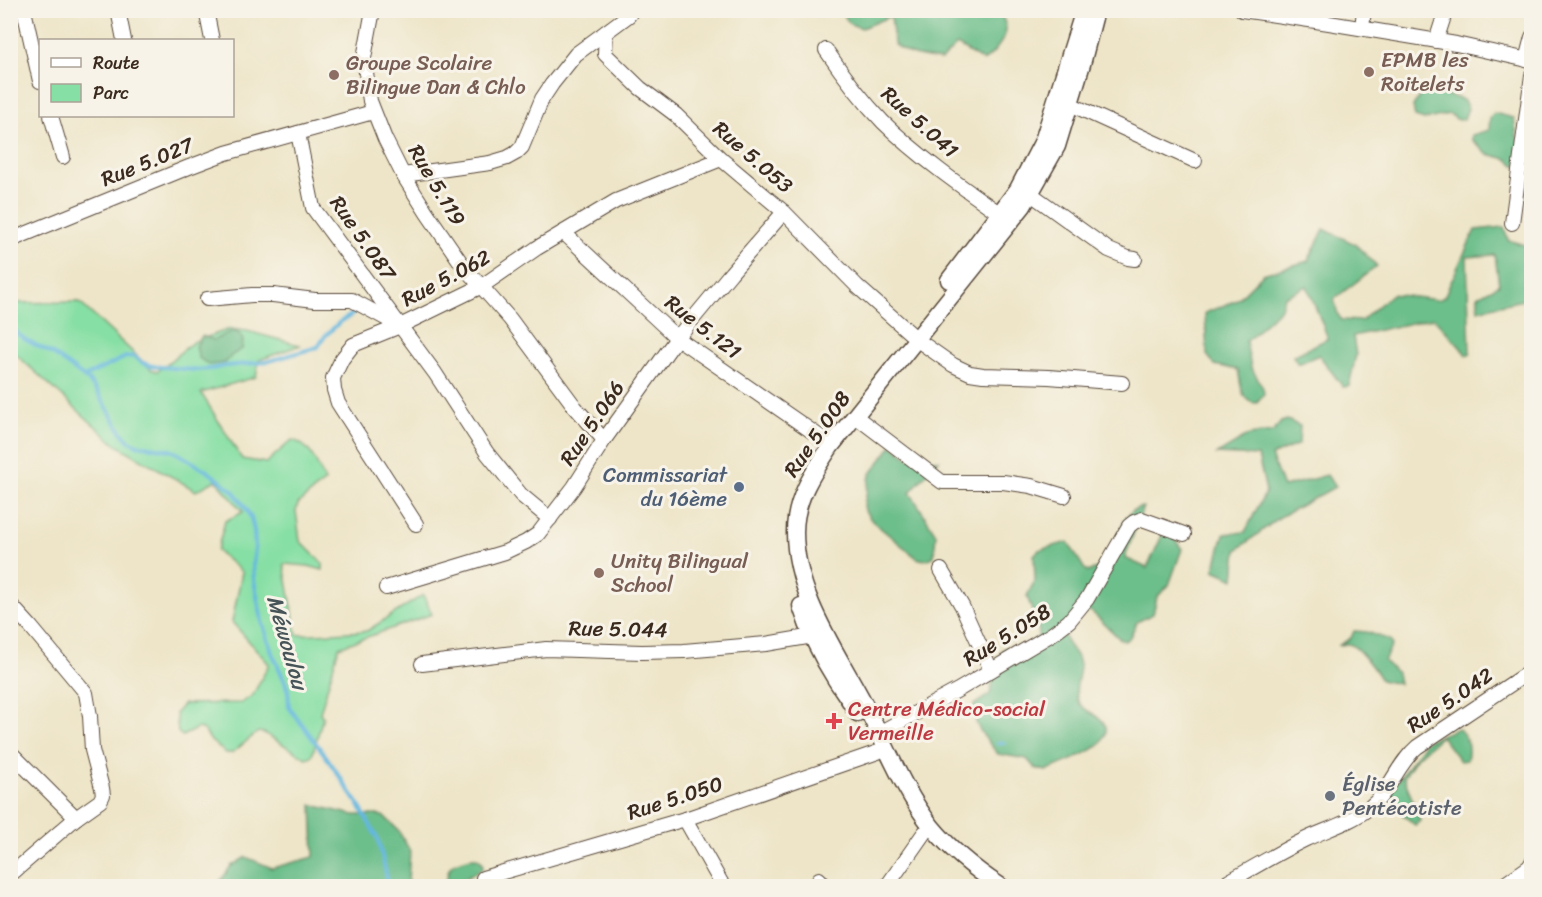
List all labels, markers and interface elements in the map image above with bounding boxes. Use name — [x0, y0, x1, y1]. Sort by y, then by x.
legend — [39, 39, 234, 117]
place label: EPMB les Roitelets — [1381, 41, 1469, 103]
place label: Groupe Scolaire Bilingue Dan & Chlo — [346, 44, 526, 106]
text: Route — [93, 47, 140, 79]
marker: EPMB les Roitelets — [1362, 65, 1376, 79]
marker: Groupe Scolaire Bilingue Dan & Chlo — [327, 68, 341, 82]
street label: Rue 5.041 — [872, 76, 968, 168]
text: Parc — [93, 77, 129, 109]
street label: Rue 5.053 — [704, 111, 802, 203]
street label: Rue 5.027 — [95, 125, 201, 198]
street label: Rue 5.119 — [397, 136, 477, 234]
street label: Rue 5.087 — [320, 187, 408, 290]
street label: Rue 5.062 — [394, 239, 498, 317]
street label: Rue 5.121 — [656, 284, 750, 370]
street label: Rue 5.066 — [549, 372, 635, 474]
street label: Rue 5.008 — [773, 382, 861, 485]
place label: Commissariat du 16ème — [603, 456, 729, 518]
marker: Commissariat du 16ème — [732, 480, 746, 494]
place label: Unity Bilingual School — [611, 542, 749, 604]
marker: Unity Bilingual School — [592, 566, 606, 580]
water label: Méwoulou — [255, 590, 320, 697]
street label: Rue 5.058 — [955, 593, 1059, 677]
street label: Rue 5.044 — [568, 609, 668, 649]
street label: Rue 5.042 — [1399, 657, 1501, 743]
place label: Centre Médico-social Vermeille — [848, 690, 1046, 752]
marker: Centre Médico-social Vermeille — [825, 712, 843, 730]
street label: Rue 5.050 — [622, 765, 728, 831]
place label: Église Pentécotiste — [1342, 765, 1462, 827]
marker: Église Pentécotiste — [1323, 789, 1337, 803]

